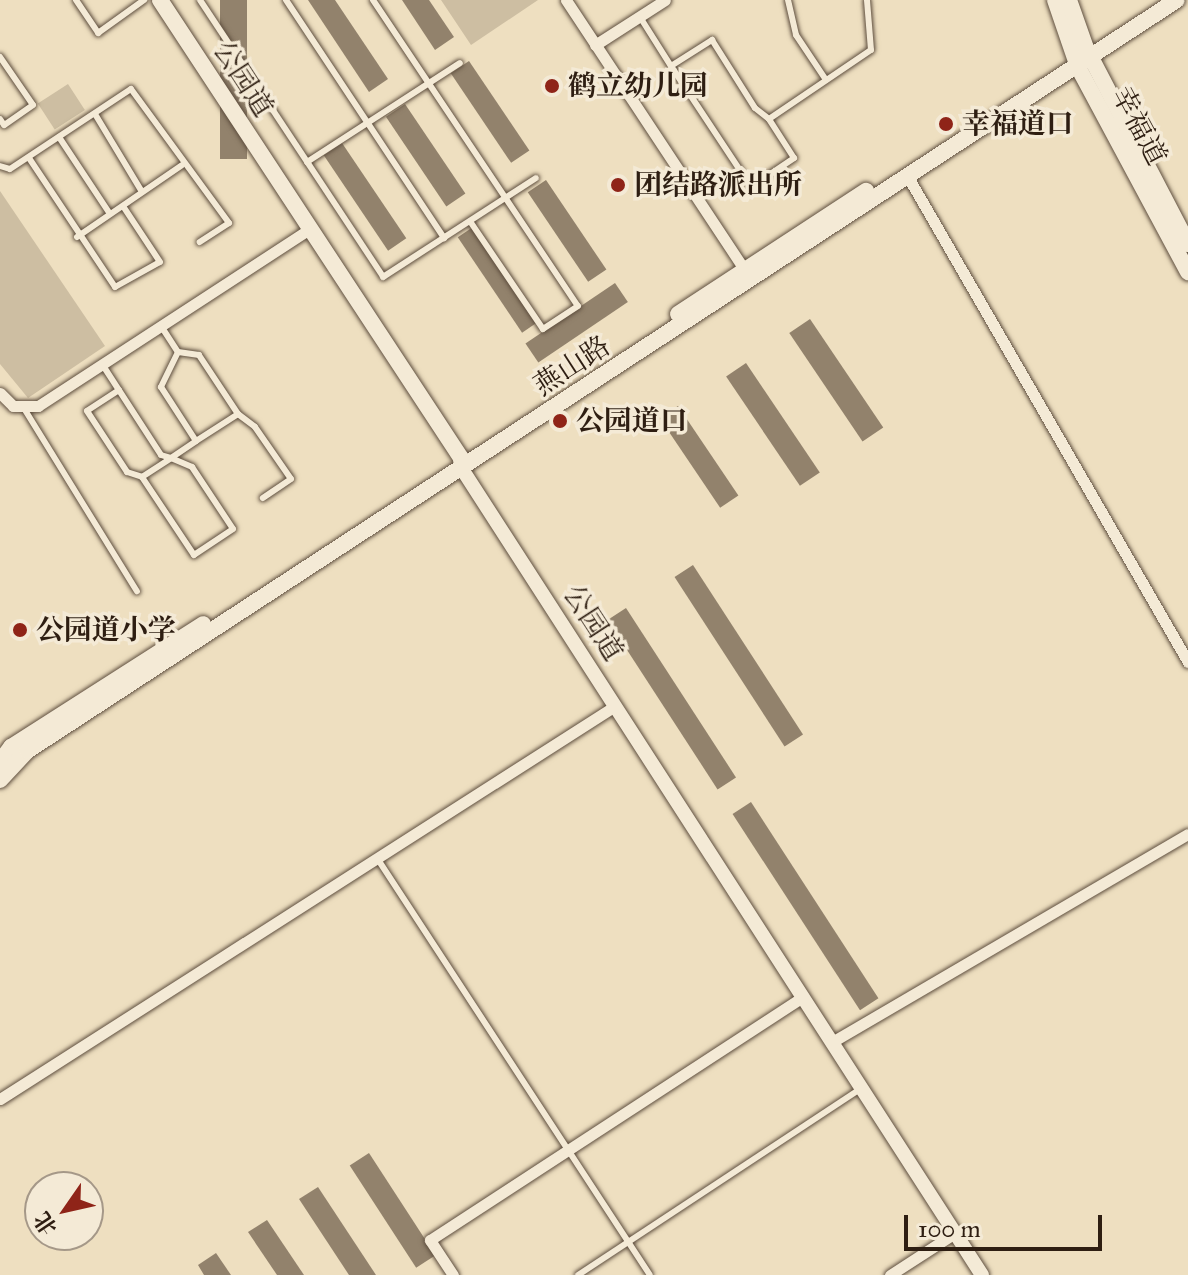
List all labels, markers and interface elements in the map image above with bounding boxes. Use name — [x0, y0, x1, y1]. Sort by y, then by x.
street label: 公园道 — [206, 35, 280, 123]
place label: 鹤立幼儿园 — [568, 69, 708, 103]
marker: 鹤立幼儿园 — [543, 77, 561, 95]
street label: 幸福道 — [1104, 81, 1174, 171]
place label: 幸福道口 — [962, 107, 1074, 141]
marker: 幸福道口 — [937, 115, 955, 133]
place label: 团结路派出所 — [634, 168, 802, 202]
marker: 团结路派出所 — [609, 176, 627, 194]
street label: 燕山路 — [528, 329, 616, 403]
place label: 公园道口 — [576, 404, 688, 438]
marker: 公园道口 — [551, 412, 569, 430]
street label: 公园道 — [556, 579, 630, 667]
place label: 公园道小学 — [36, 613, 176, 647]
marker: 公园道小学 — [11, 621, 29, 639]
north arrow — [24, 1171, 104, 1251]
scale bar — [908, 1199, 1106, 1249]
text: 北 — [28, 1207, 63, 1240]
text: 100 m — [918, 1214, 981, 1244]

